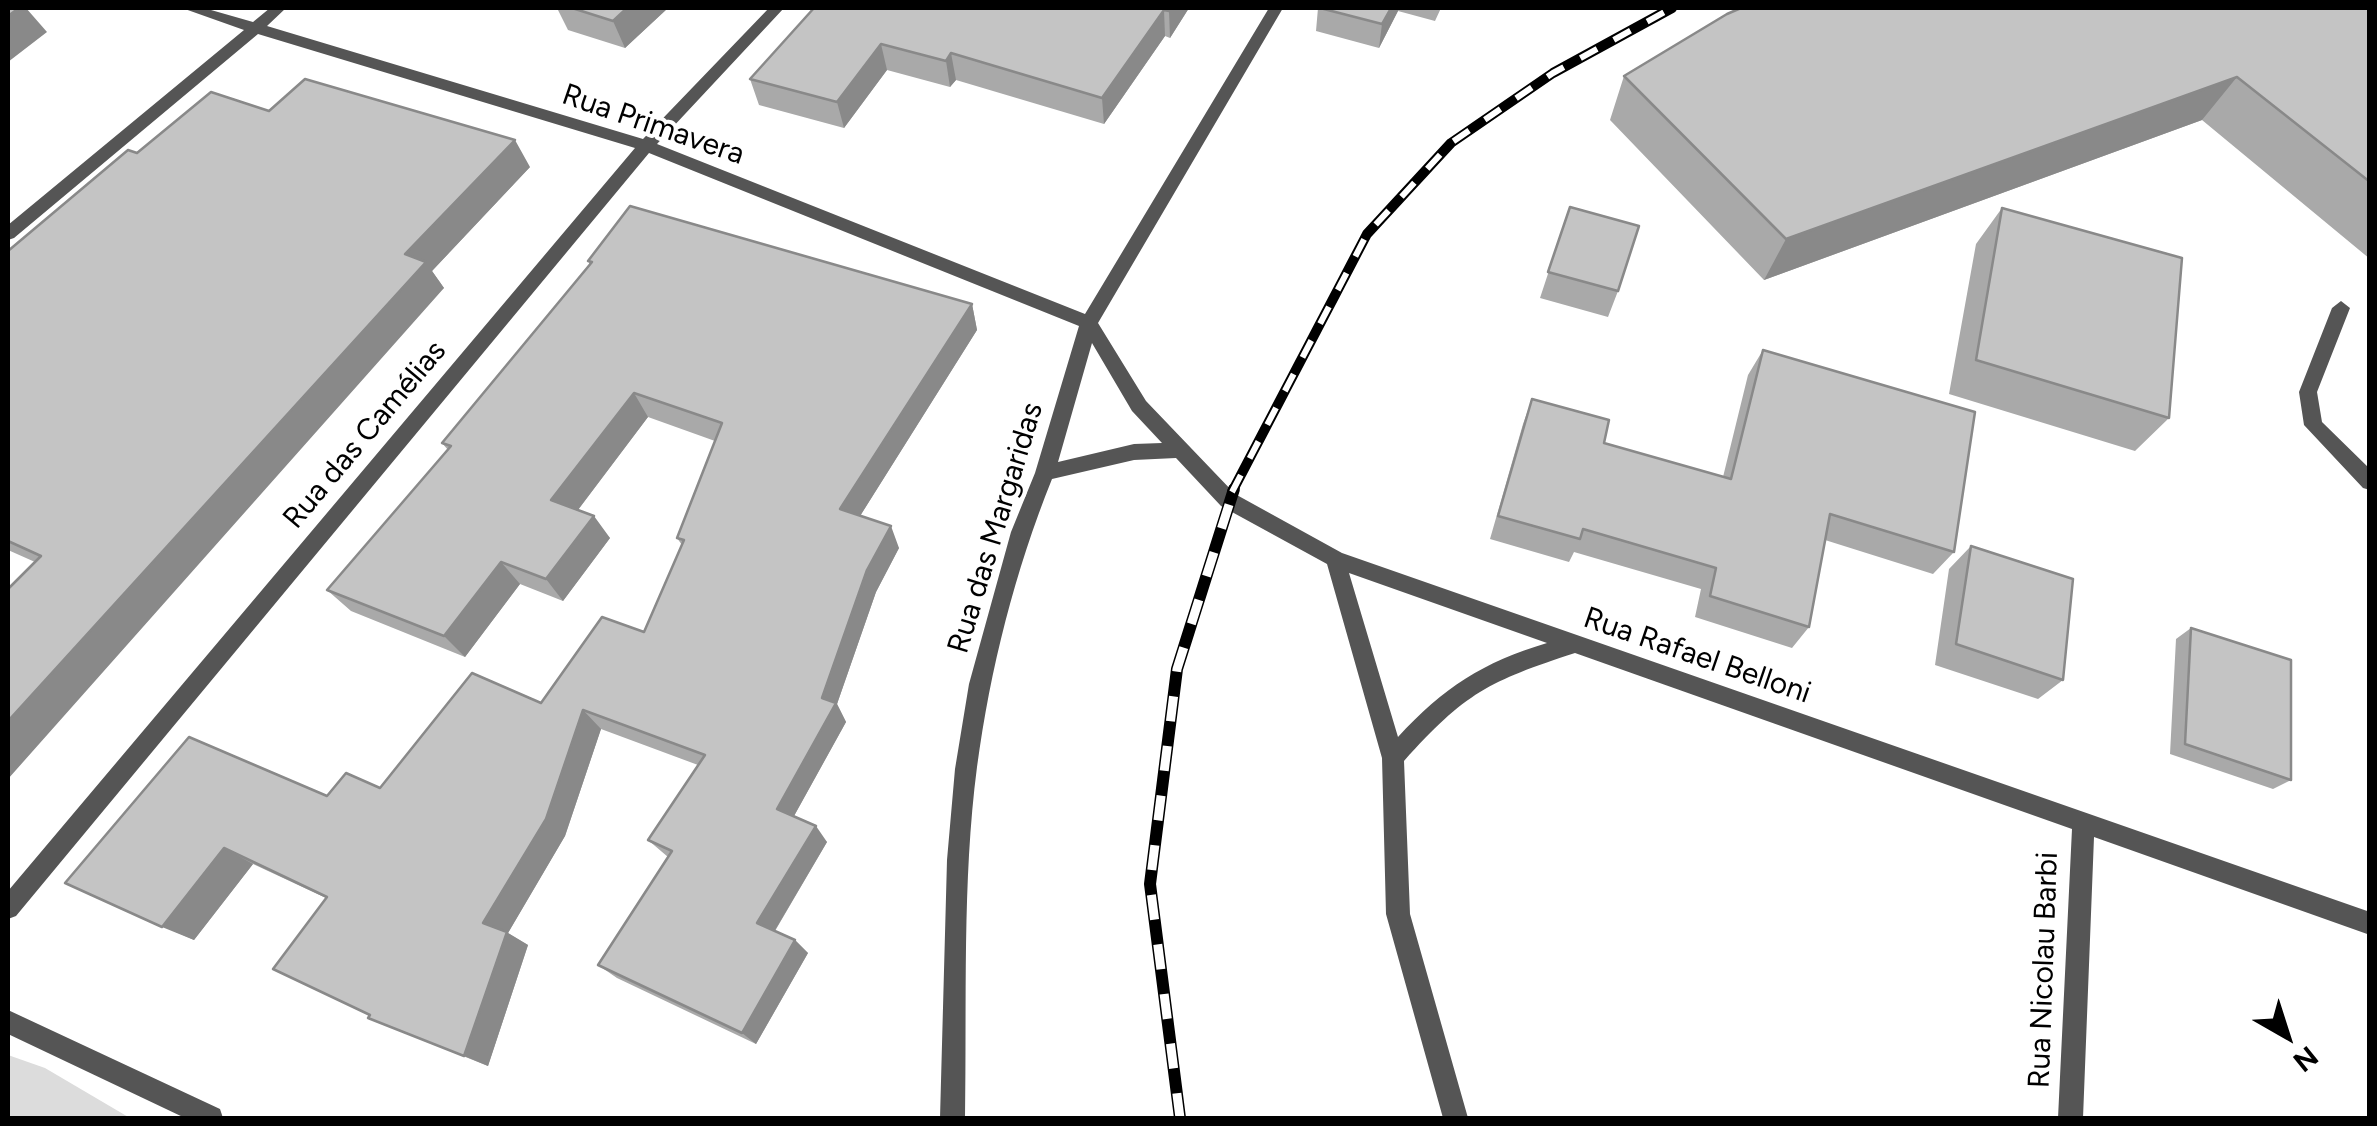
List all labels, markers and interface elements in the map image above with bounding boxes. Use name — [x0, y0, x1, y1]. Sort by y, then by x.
street label: Rua Primavera — [557, 77, 749, 173]
street label: Rua das Camélias — [276, 334, 454, 536]
street label: Rua das Margaridas — [941, 398, 1051, 658]
street label: Rua Rafael Belloni — [1579, 600, 1815, 712]
street label: Rua Nicolau Barbi — [2022, 851, 2066, 1089]
north arrow — [2237, 986, 2337, 1086]
text: N — [2287, 1039, 2325, 1079]

